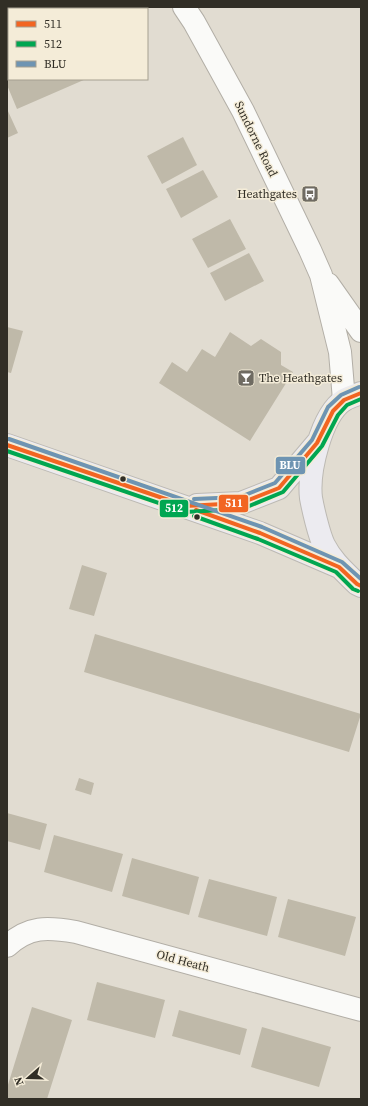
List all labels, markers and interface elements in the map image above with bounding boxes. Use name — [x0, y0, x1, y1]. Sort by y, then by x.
legend — [8, 8, 148, 80]
text: 511 — [44, 16, 62, 32]
text: 512 — [44, 36, 62, 52]
text: BLU — [44, 56, 67, 72]
street label: Sundorne Road — [231, 99, 281, 180]
bus stop icon: Heathgates — [300, 184, 320, 204]
place label: Heathgates — [237, 186, 297, 202]
bar icon: The Heathgates — [236, 368, 256, 388]
place label: The Heathgates — [259, 370, 342, 386]
line badge: BLU — [275, 456, 306, 475]
text: BLU — [280, 458, 300, 473]
unlabelled marker — [118, 474, 128, 484]
line badge: 511 — [218, 494, 249, 513]
text: 511 — [225, 496, 243, 511]
line badge: 512 — [159, 499, 189, 518]
text: 512 — [165, 501, 183, 516]
unlabelled marker — [192, 512, 202, 522]
street label: Old Heath — [155, 946, 211, 976]
north arrow — [8, 1058, 48, 1098]
text: N — [11, 1075, 27, 1088]

